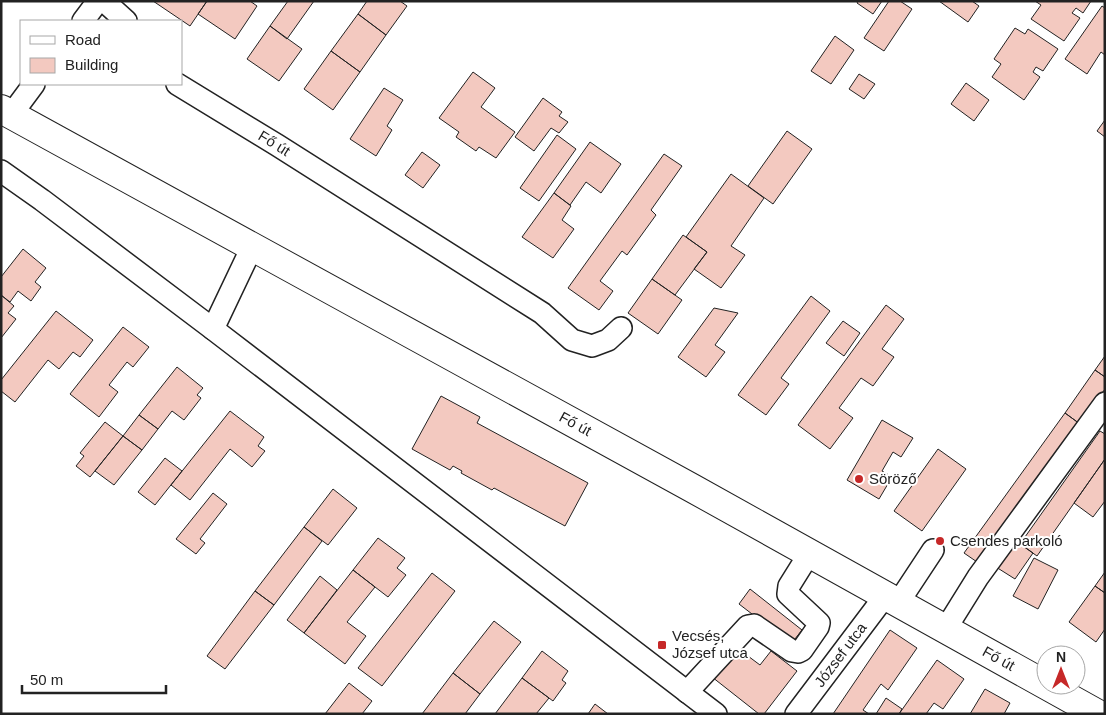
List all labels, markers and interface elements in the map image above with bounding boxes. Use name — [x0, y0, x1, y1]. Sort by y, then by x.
legend — [20, 20, 182, 85]
text: Road — [65, 31, 101, 48]
text: Building — [65, 56, 118, 73]
street label: Fő út — [256, 127, 294, 160]
street label: Fő út — [556, 408, 595, 440]
place label: Söröző — [869, 470, 917, 487]
marker: Söröző — [853, 473, 865, 485]
place label: Csendes parkoló — [950, 532, 1063, 549]
marker: Csendes parkoló — [934, 535, 946, 547]
street label: József utca — [811, 619, 870, 690]
place label: Vecsés, József utca — [672, 627, 749, 661]
marker: Vecsés, József utca — [656, 639, 668, 651]
street label: Fő út — [980, 642, 1019, 674]
north arrow — [1036, 645, 1086, 695]
text: N — [1056, 649, 1066, 665]
scale bar — [22, 662, 166, 694]
text: 50 m — [30, 671, 63, 688]

